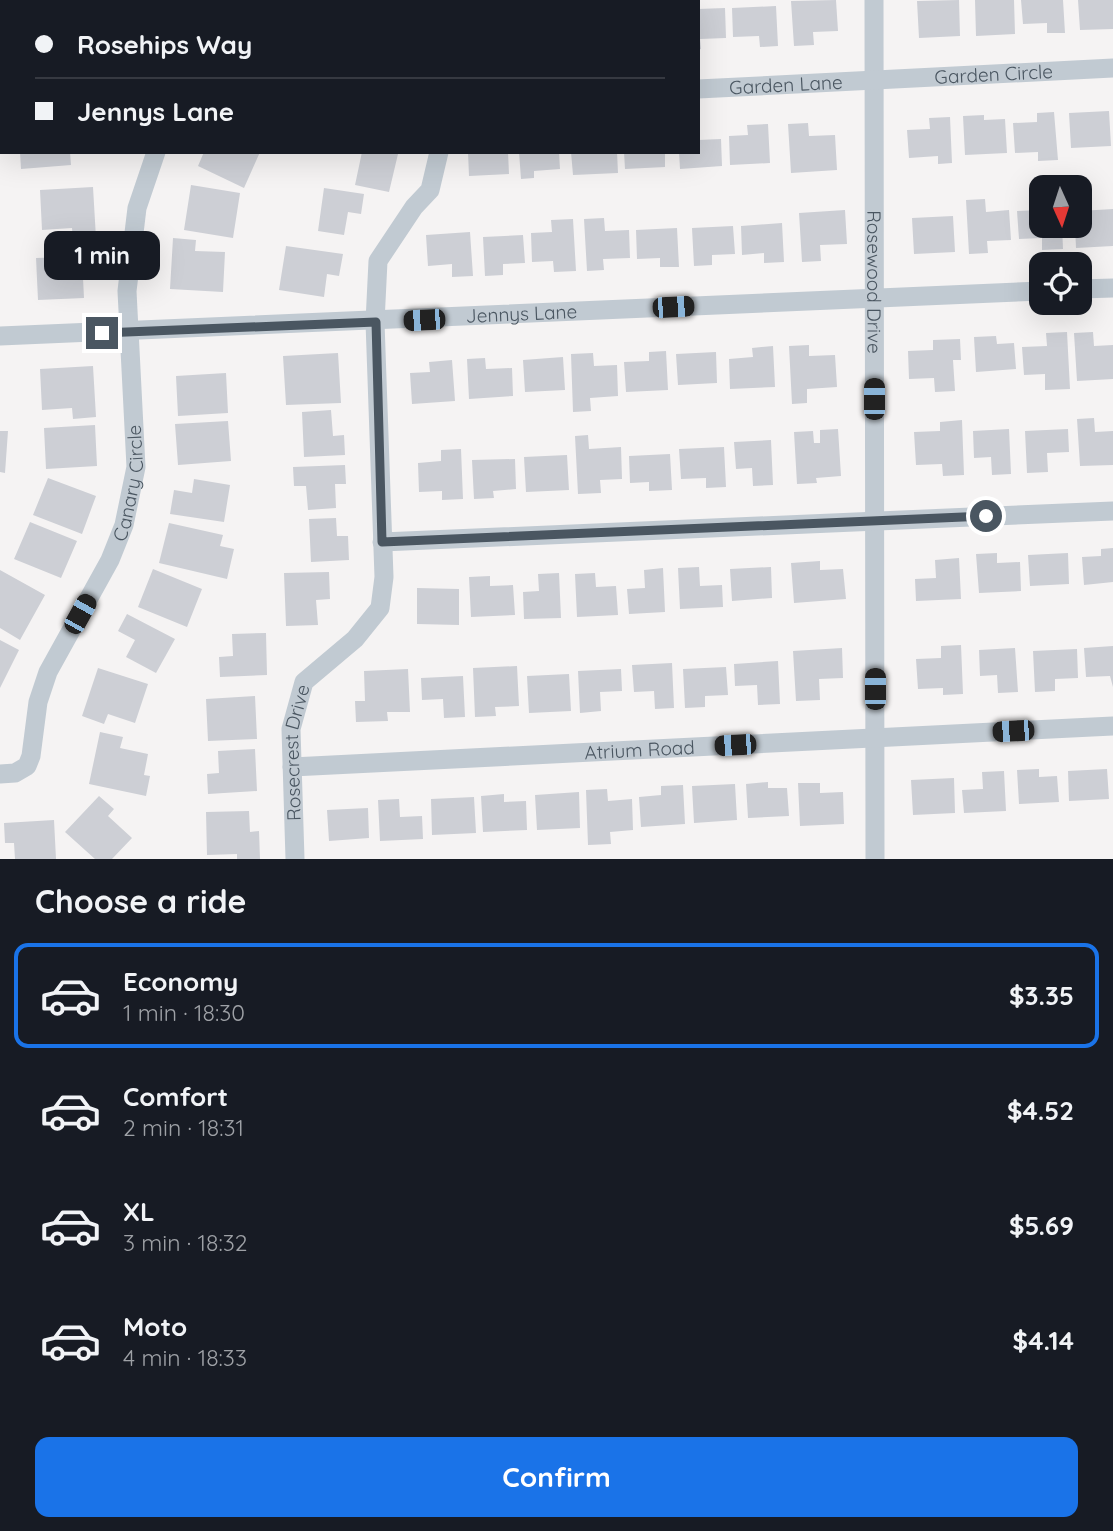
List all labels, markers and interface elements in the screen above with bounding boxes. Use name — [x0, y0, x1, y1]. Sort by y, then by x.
text: Rosehips Way — [77, 28, 252, 61]
street label: Garden Circle — [934, 59, 1053, 89]
street label: Garden Lane — [729, 70, 843, 99]
text: Jennys Lane — [77, 95, 234, 128]
north arrow — [1029, 175, 1092, 238]
map controls — [1029, 175, 1092, 315]
street label: Rosewood Drive — [862, 210, 886, 354]
callout: 1 min — [44, 232, 160, 280]
text: 1 min — [74, 241, 130, 270]
button: locate — [1029, 252, 1092, 315]
car — [652, 295, 695, 319]
street label: Jennys Lane — [465, 299, 578, 328]
car — [403, 308, 446, 332]
route end — [86, 317, 118, 349]
car — [864, 378, 885, 420]
street label: Canary Circle — [107, 424, 148, 545]
route start — [970, 500, 1002, 532]
car — [61, 591, 100, 637]
car — [865, 668, 886, 710]
street label: Rosecrest Drive — [279, 682, 315, 821]
car — [992, 719, 1035, 743]
car — [714, 733, 757, 757]
street label: Atrium Road — [584, 735, 695, 764]
text: Choose a ride — [35, 881, 247, 921]
icon: car — [39, 964, 102, 1027]
text: Economy — [123, 965, 238, 998]
text: $3.35 — [1009, 979, 1074, 1012]
text: 1 min · 18:30 — [123, 998, 245, 1027]
icon: car — [39, 1079, 102, 1142]
text: Comfort — [123, 1080, 228, 1113]
text: $4.52 — [1007, 1094, 1074, 1127]
text: 2 min · 18:31 — [123, 1113, 244, 1142]
icon: car — [39, 1194, 102, 1257]
text: XL — [123, 1195, 155, 1228]
text: $5.69 — [1009, 1209, 1074, 1242]
text: 3 min · 18:32 — [123, 1228, 248, 1257]
icon: car — [39, 1309, 102, 1372]
text: Moto — [123, 1310, 187, 1343]
text: $4.14 — [1013, 1324, 1074, 1357]
text: 4 min · 18:33 — [123, 1343, 247, 1372]
button: Confirm — [35, 1437, 1078, 1517]

